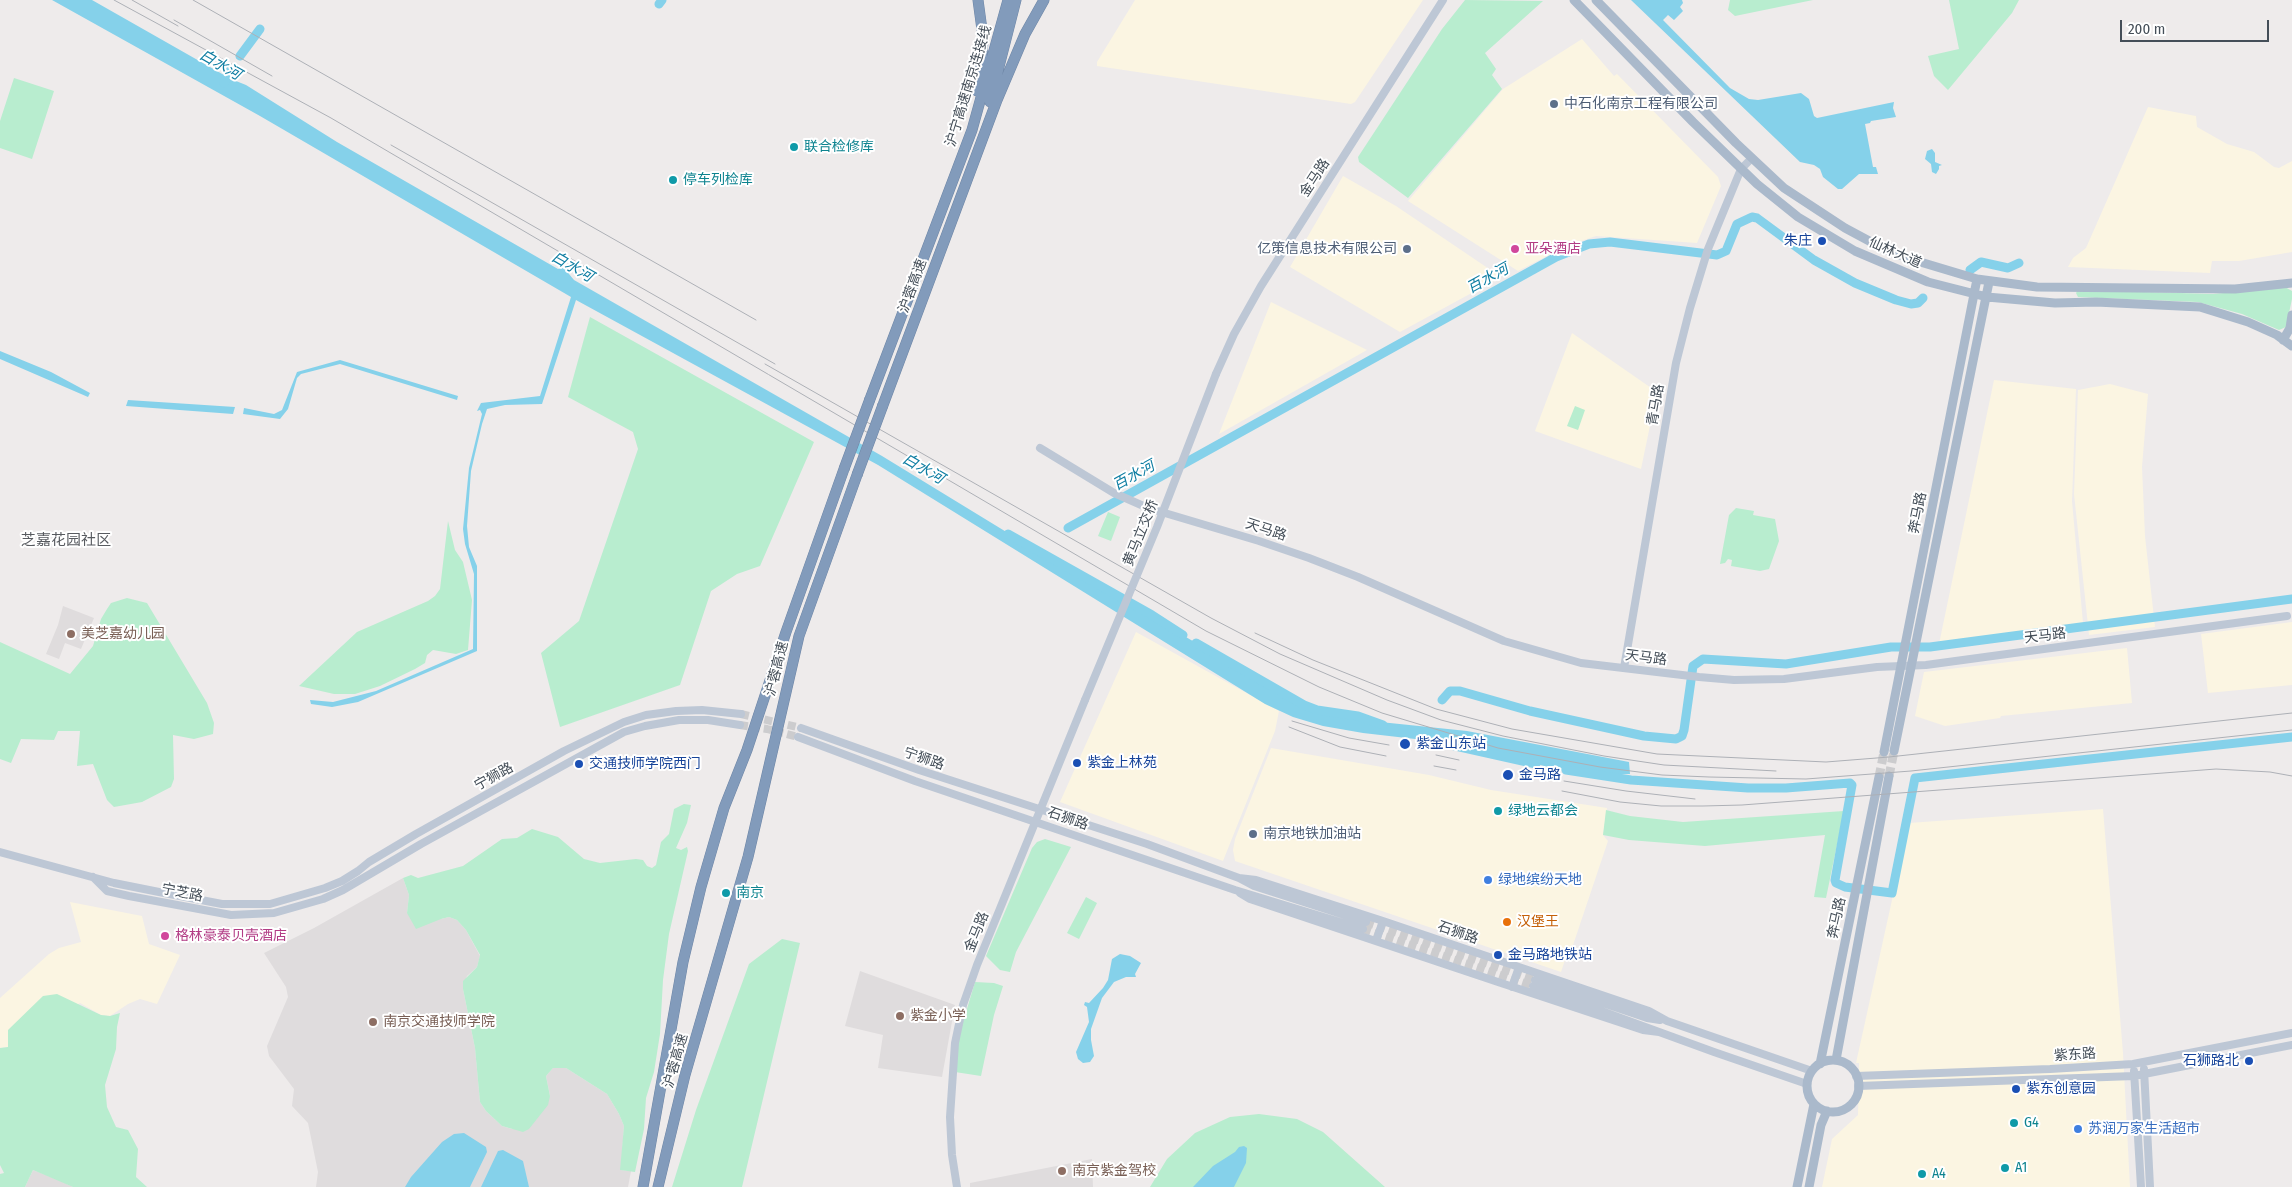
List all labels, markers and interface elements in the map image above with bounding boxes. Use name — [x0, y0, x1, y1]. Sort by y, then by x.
scale bar — [2122, 10, 2271, 42]
text: 200 m — [2128, 20, 2165, 38]
street label: 沪宁高速南京连接线 — [943, 23, 995, 149]
water label: 白水河 — [196, 46, 244, 84]
place label: 中石化南京工程有限公司 — [1564, 96, 1718, 112]
marker: 中石化南京工程有限公司 — [1548, 98, 1560, 110]
place label: 联合检修库 — [804, 139, 874, 155]
marker: 联合检修库 — [788, 141, 800, 153]
street label: 金马路 — [1297, 156, 1333, 200]
place label: 停车列检库 — [683, 172, 753, 188]
marker: 停车列检库 — [667, 174, 679, 186]
place label: 朱庄 — [1784, 233, 1812, 249]
street label: 仙林大道 — [1866, 234, 1924, 272]
marker: 朱庄 — [1816, 235, 1828, 247]
place label: 亿策信息技术有限公司 — [1257, 241, 1397, 257]
place label: 亚朵酒店 — [1525, 241, 1581, 257]
marker: 亿策信息技术有限公司 — [1401, 243, 1413, 255]
marker: 亚朵酒店 — [1509, 243, 1521, 255]
water label: 白水河 — [548, 248, 596, 286]
street label: 沪蓉高速 — [896, 257, 930, 315]
water label: 百水河 — [1464, 260, 1512, 298]
street label: 青马路 — [1644, 383, 1668, 427]
water label: 白水河 — [899, 450, 947, 488]
water label: 百水河 — [1110, 457, 1158, 495]
street label: 奔马路 — [1906, 491, 1930, 535]
street label: 黄马立交桥 — [1120, 497, 1162, 569]
street label: 天马路 — [1243, 516, 1289, 544]
district label: 芝嘉花园社区 — [21, 532, 111, 550]
street label: 天马路 — [2023, 625, 2067, 647]
place label: 美芝嘉幼儿园 — [81, 626, 165, 642]
marker: 美芝嘉幼儿园 — [65, 628, 77, 640]
street label: 沪蓉高速 — [762, 640, 792, 698]
street label: 天马路 — [1624, 647, 1668, 669]
place label: 紫金山东站 — [1416, 736, 1486, 752]
marker: 紫金山东站 — [1398, 737, 1412, 751]
street label: 宁狮路 — [901, 744, 947, 774]
place label: 紫金上林苑 — [1087, 755, 1157, 771]
place label: 交通技师学院西门 — [589, 756, 701, 772]
marker: 紫金上林苑 — [1071, 757, 1083, 769]
marker: 交通技师学院西门 — [573, 758, 585, 770]
street label: 宁狮路 — [472, 759, 516, 795]
place label: 金马路 — [1519, 767, 1561, 783]
marker: 金马路 — [1501, 768, 1515, 782]
place label: 绿地云都会 — [1508, 803, 1578, 819]
street label: 石狮路 — [1045, 804, 1091, 834]
marker: 绿地云都会 — [1492, 805, 1504, 817]
place label: 南京地铁加油站 — [1263, 826, 1361, 842]
marker: 南京地铁加油站 — [1247, 828, 1259, 840]
place label: 绿地缤纷天地 — [1498, 872, 1582, 888]
marker: 绿地缤纷天地 — [1482, 874, 1494, 886]
street label: 宁芝路 — [160, 881, 204, 905]
place label: 南京 — [736, 885, 764, 901]
marker: 南京 — [720, 887, 732, 899]
street label: 奔马路 — [1824, 896, 1850, 940]
street label: 金马路 — [961, 909, 993, 955]
place label: 汉堡王 — [1517, 914, 1559, 930]
marker: 汉堡王 — [1501, 916, 1513, 928]
street label: 石狮路 — [1435, 918, 1481, 948]
place label: 格林豪泰贝壳酒店 — [175, 928, 287, 944]
marker: 格林豪泰贝壳酒店 — [159, 930, 171, 942]
place label: 金马路地铁站 — [1508, 947, 1592, 963]
marker: 金马路地铁站 — [1492, 949, 1504, 961]
place label: 紫金小学 — [910, 1008, 966, 1024]
marker: 紫金小学 — [894, 1010, 906, 1022]
place label: 南京交通技师学院 — [383, 1014, 495, 1030]
marker: 南京交通技师学院 — [367, 1016, 379, 1028]
street label: 沪蓉高速 — [660, 1032, 692, 1090]
street label: 紫东路 — [2053, 1045, 2097, 1065]
place label: 石狮路北 — [2183, 1053, 2239, 1069]
marker: 石狮路北 — [2243, 1055, 2255, 1067]
place label: 紫东创意园 — [2026, 1081, 2096, 1097]
marker: 紫东创意园 — [2010, 1083, 2022, 1095]
place label: G4 — [2024, 1115, 2039, 1131]
marker: G4 — [2008, 1117, 2020, 1129]
place label: 苏润万家生活超市 — [2088, 1121, 2200, 1137]
marker: 苏润万家生活超市 — [2072, 1123, 2084, 1135]
place label: A1 — [2015, 1160, 2027, 1176]
marker: A1 — [1999, 1162, 2011, 1174]
place label: 南京紫金驾校 — [1072, 1163, 1156, 1179]
marker: 南京紫金驾校 — [1056, 1165, 1068, 1177]
place label: A4 — [1932, 1166, 1946, 1182]
marker: A4 — [1916, 1168, 1928, 1180]

